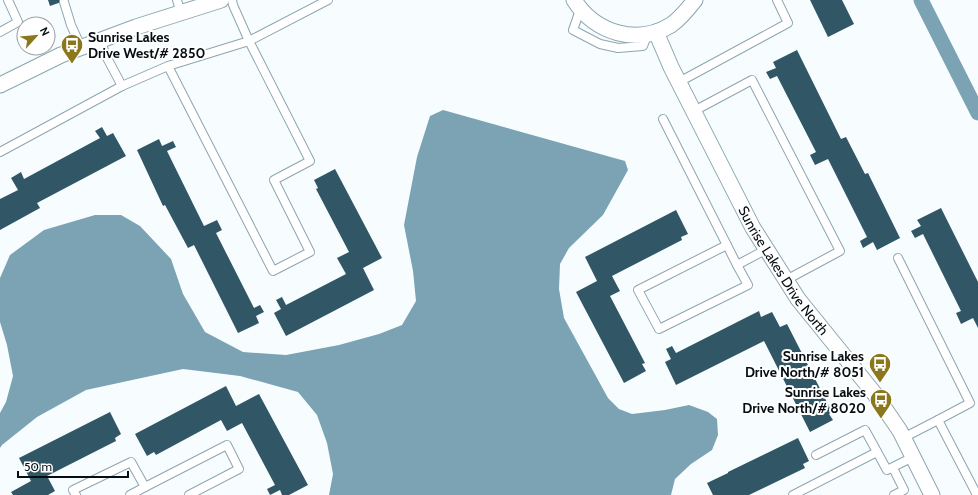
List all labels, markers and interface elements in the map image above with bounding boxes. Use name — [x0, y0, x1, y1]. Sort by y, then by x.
north arrow — [16, 16, 56, 56]
text: N — [37, 25, 53, 38]
place label: Sunrise Lakes Drive West/# 2850 — [88, 28, 206, 62]
bus stop icon: Sunrise Lakes Drive West/# 2850 — [59, 32, 85, 65]
street label: Sunrise Lakes Drive North — [734, 203, 833, 339]
place label: Sunrise Lakes Drive North/# 8051 — [745, 347, 864, 381]
bus stop icon: Sunrise Lakes Drive North/# 8051 — [867, 351, 893, 384]
place label: Sunrise Lakes Drive North/# 8020 — [742, 383, 866, 417]
bus stop icon: Sunrise Lakes Drive North/# 8020 — [868, 387, 894, 420]
scale bar — [18, 453, 128, 479]
text: 50 m — [24, 459, 52, 474]

